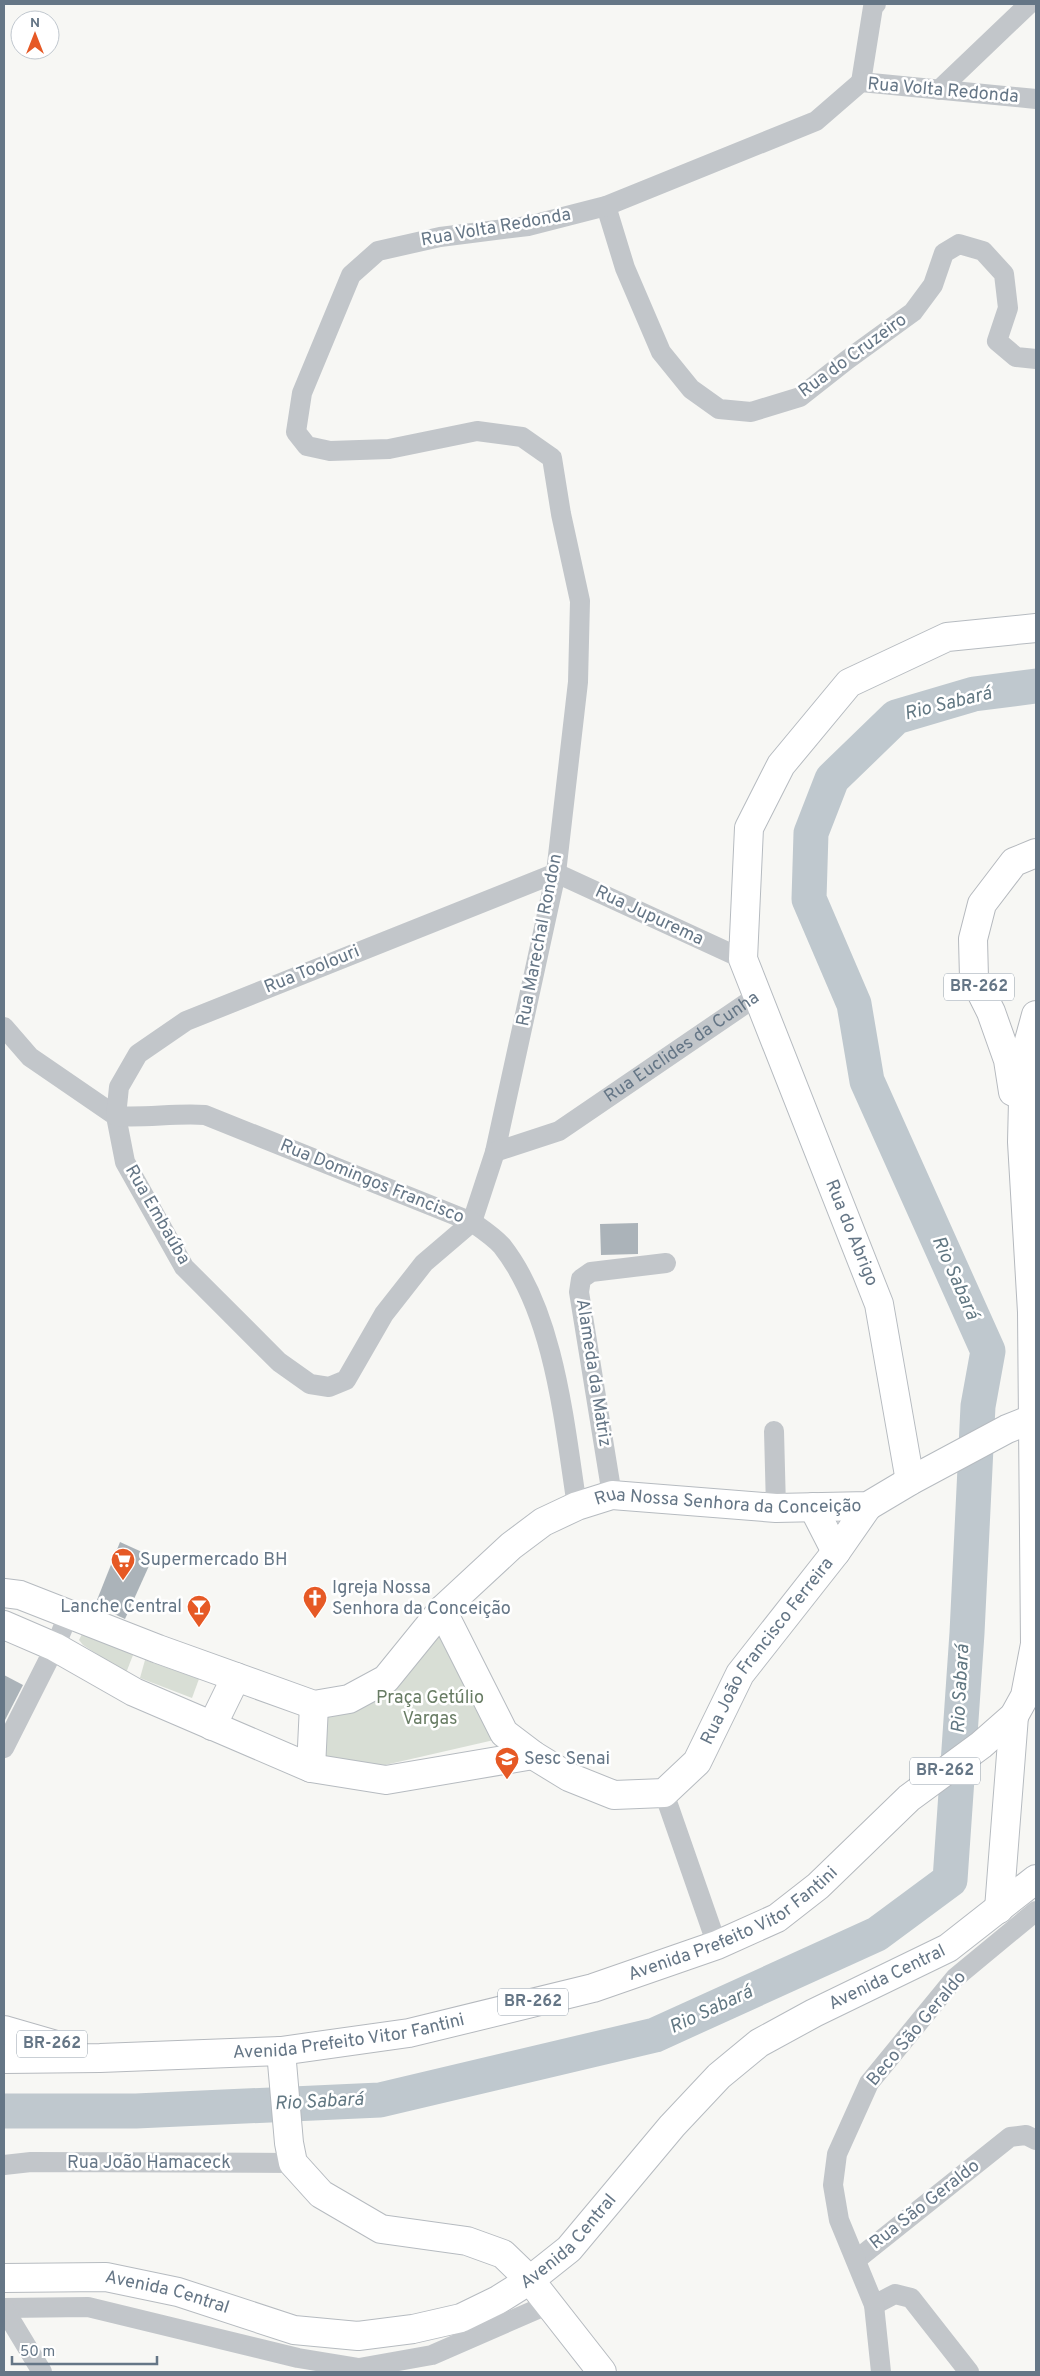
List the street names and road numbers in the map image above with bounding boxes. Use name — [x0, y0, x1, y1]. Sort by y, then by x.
street label: Rua Volta Redonda — [866, 73, 1020, 109]
street label: Rua Volta Redonda — [419, 204, 573, 252]
street label: Rua do Cruzeiro — [794, 309, 912, 403]
street label: Rua Marechal Rondon — [512, 852, 568, 1028]
street label: Rua Jupurema — [591, 881, 707, 951]
street label: Rua Toolouri — [261, 940, 363, 1000]
road number: BR-262 — [944, 974, 1014, 1000]
street label: Rua Euclides da Cunha — [600, 986, 764, 1108]
street label: Rua Domingos Francisco — [276, 1134, 468, 1230]
street label: Rua Embaúba — [119, 1161, 195, 1269]
street label: Rua do Abrigo — [819, 1176, 883, 1290]
street label: Alameda da Matriz — [570, 1297, 616, 1449]
street label: Rua Nossa Senhora da Conceição — [592, 1483, 862, 1520]
street label: Rua João Francisco Ferreira — [696, 1553, 839, 1749]
road number: BR-262 — [910, 1758, 980, 1784]
street label: Avenida Prefeito Vitor Fantini — [625, 1862, 843, 1986]
street label: Avenida Central — [825, 1939, 949, 2016]
street label: Beco São Geraldo — [862, 1967, 972, 2091]
road number: BR-262 — [498, 1988, 568, 2015]
street label: Avenida Prefeito Vitor Fantini — [232, 2008, 467, 2064]
road number: BR-262 — [17, 2030, 87, 2058]
street label: Rua João Hamaceck — [67, 2152, 231, 2175]
street label: Rua São Geraldo — [865, 2155, 985, 2255]
street label: Avenida Central — [516, 2189, 622, 2295]
street label: Avenida Central — [103, 2266, 232, 2319]

